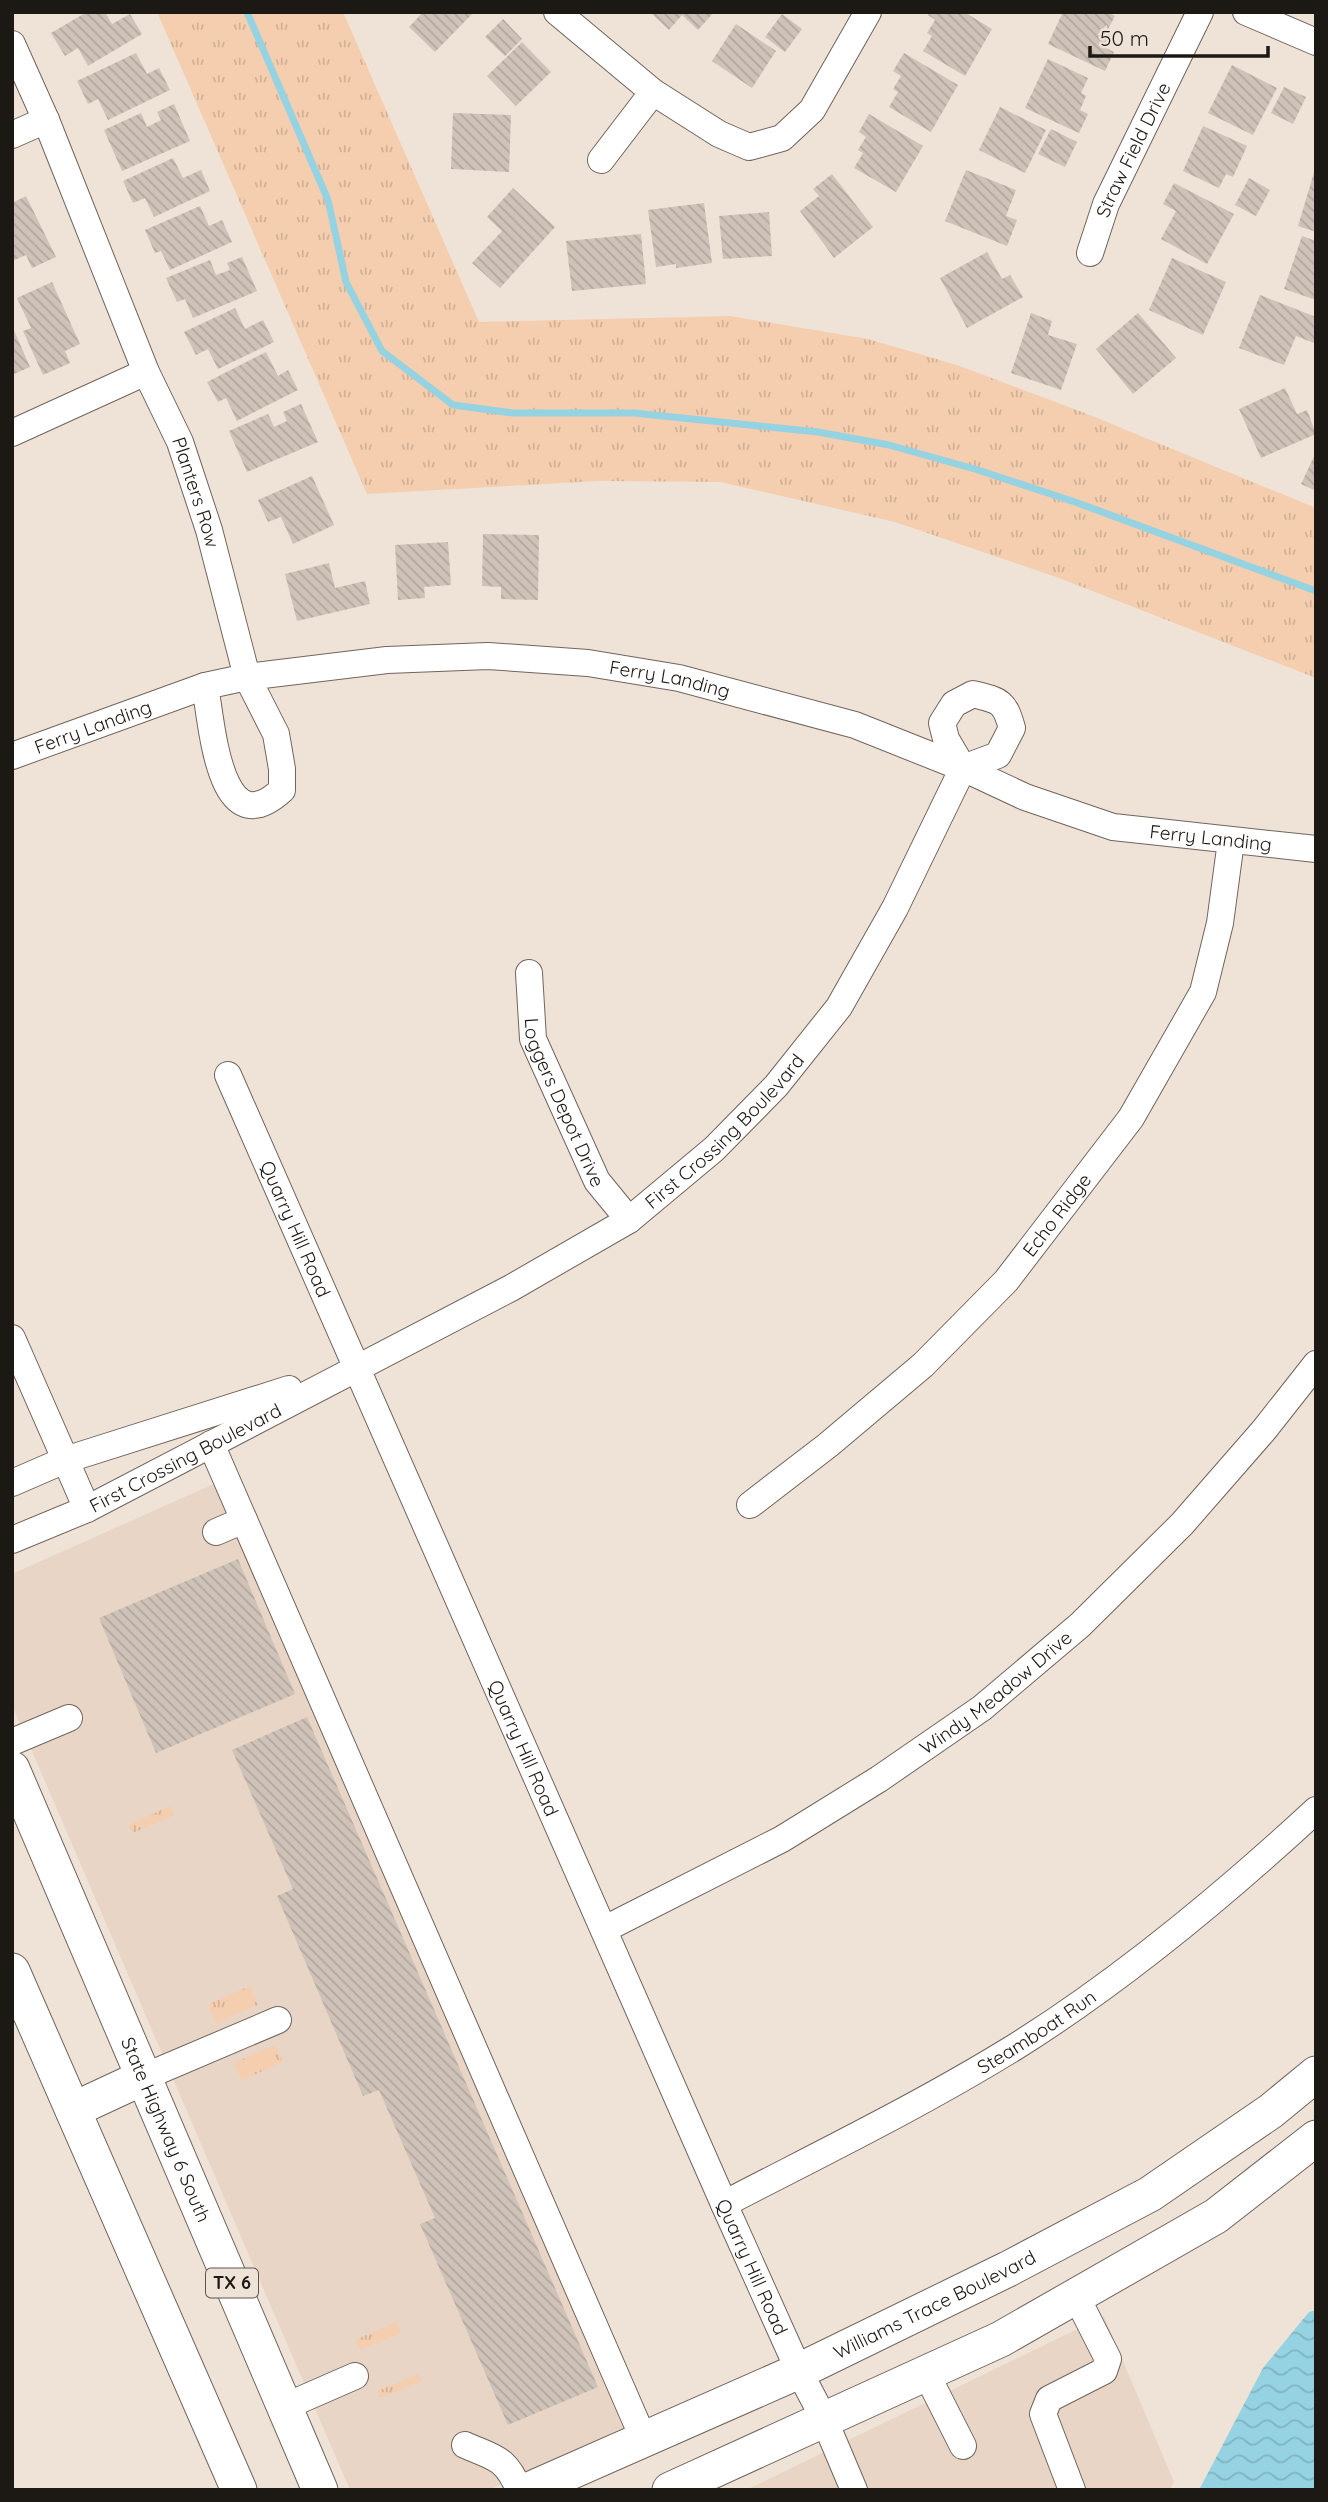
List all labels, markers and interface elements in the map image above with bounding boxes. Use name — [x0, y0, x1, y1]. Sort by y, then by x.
scale bar — [1090, 14, 1268, 58]
text: 50 m — [1100, 25, 1149, 51]
street label: Straw Field Drive — [1090, 78, 1176, 220]
street label: Planters Row — [167, 434, 225, 550]
street label: Ferry Landing — [608, 655, 733, 703]
street label: Ferry Landing — [31, 694, 155, 759]
street label: Ferry Landing — [1148, 819, 1273, 856]
street label: Loggers Depot Drive — [520, 1017, 610, 1191]
street label: First Crossing Boulevard — [640, 1049, 809, 1214]
street label: Quarry Hill Road — [255, 1157, 336, 1301]
street label: Echo Ridge — [1017, 1168, 1096, 1261]
street label: First Crossing Boulevard — [85, 1398, 285, 1518]
street label: Windy Meadow Drive — [915, 1625, 1077, 1760]
street label: Quarry Hill Road — [483, 1676, 564, 1820]
street label: Steamboat Run — [973, 1984, 1101, 2079]
street label: State Highway 6 South — [116, 2033, 216, 2226]
street label: Quarry Hill Road — [711, 2195, 793, 2339]
street label: Williams Trace Boulevard — [829, 2245, 1040, 2364]
road number: TX 6 — [206, 2269, 258, 2298]

